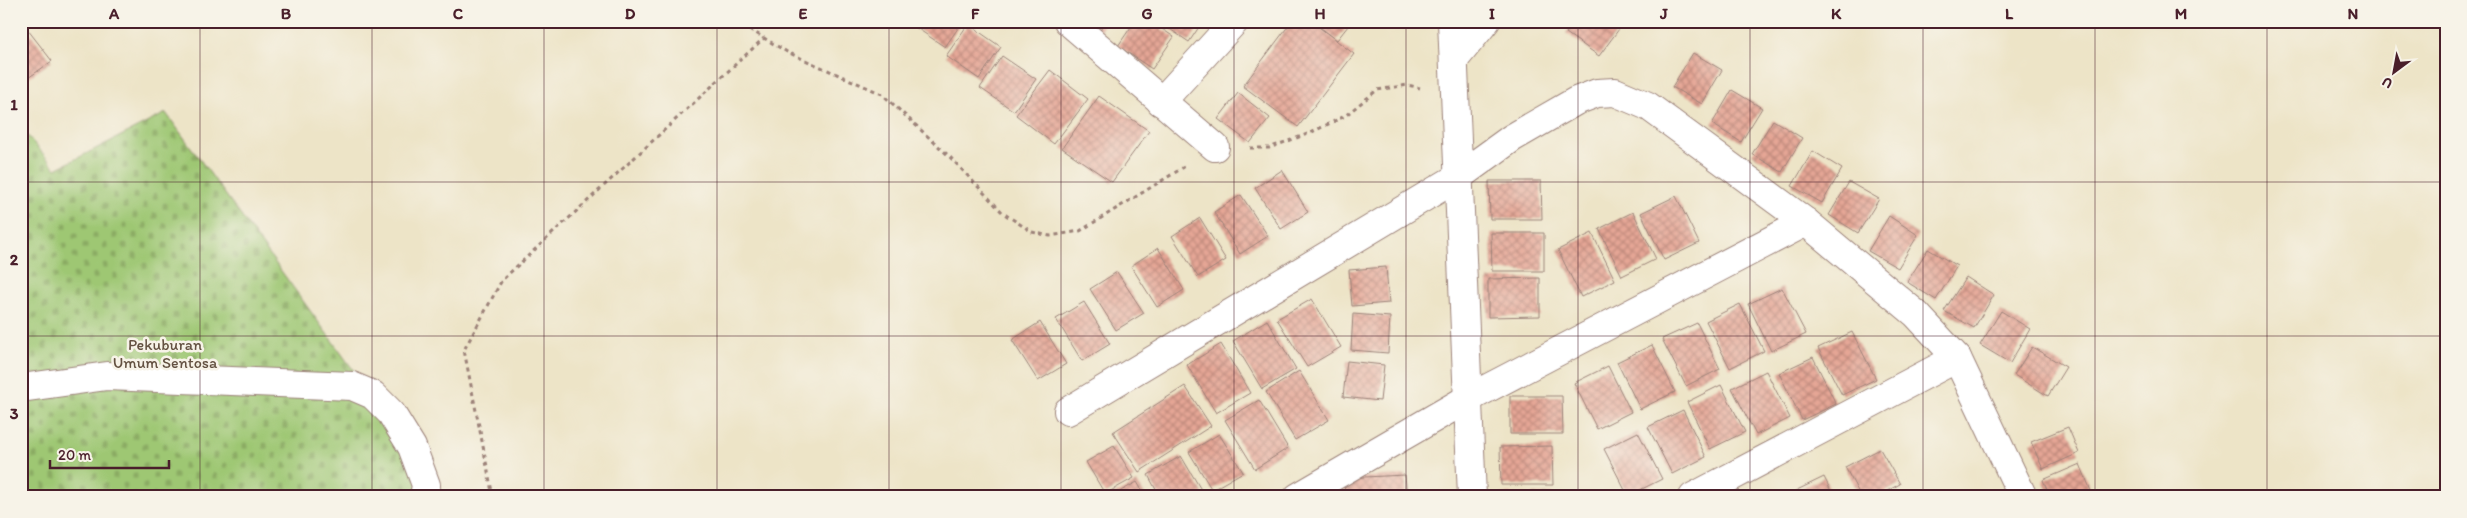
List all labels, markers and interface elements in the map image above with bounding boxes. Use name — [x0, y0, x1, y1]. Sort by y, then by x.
text: A — [108, 4, 120, 23]
text: B — [281, 4, 292, 23]
text: C — [453, 4, 464, 23]
text: D — [625, 4, 636, 23]
text: E — [799, 4, 808, 23]
text: F — [971, 4, 980, 23]
text: G — [1141, 4, 1153, 23]
text: H — [1314, 4, 1326, 23]
text: I — [1489, 4, 1495, 23]
text: J — [1659, 4, 1668, 23]
text: K — [1831, 4, 1842, 23]
text: L — [2005, 4, 2014, 23]
text: M — [2175, 4, 2187, 23]
text: N — [2348, 4, 2358, 23]
north arrow — [2370, 48, 2420, 98]
text: U — [2379, 73, 2396, 92]
text: 1 — [10, 95, 18, 114]
text: 2 — [10, 250, 19, 269]
park label: Pekuburan Umum Sentosa — [113, 335, 218, 372]
text: 3 — [10, 404, 19, 423]
scale bar — [50, 438, 169, 470]
text: 20 m — [58, 446, 92, 464]

